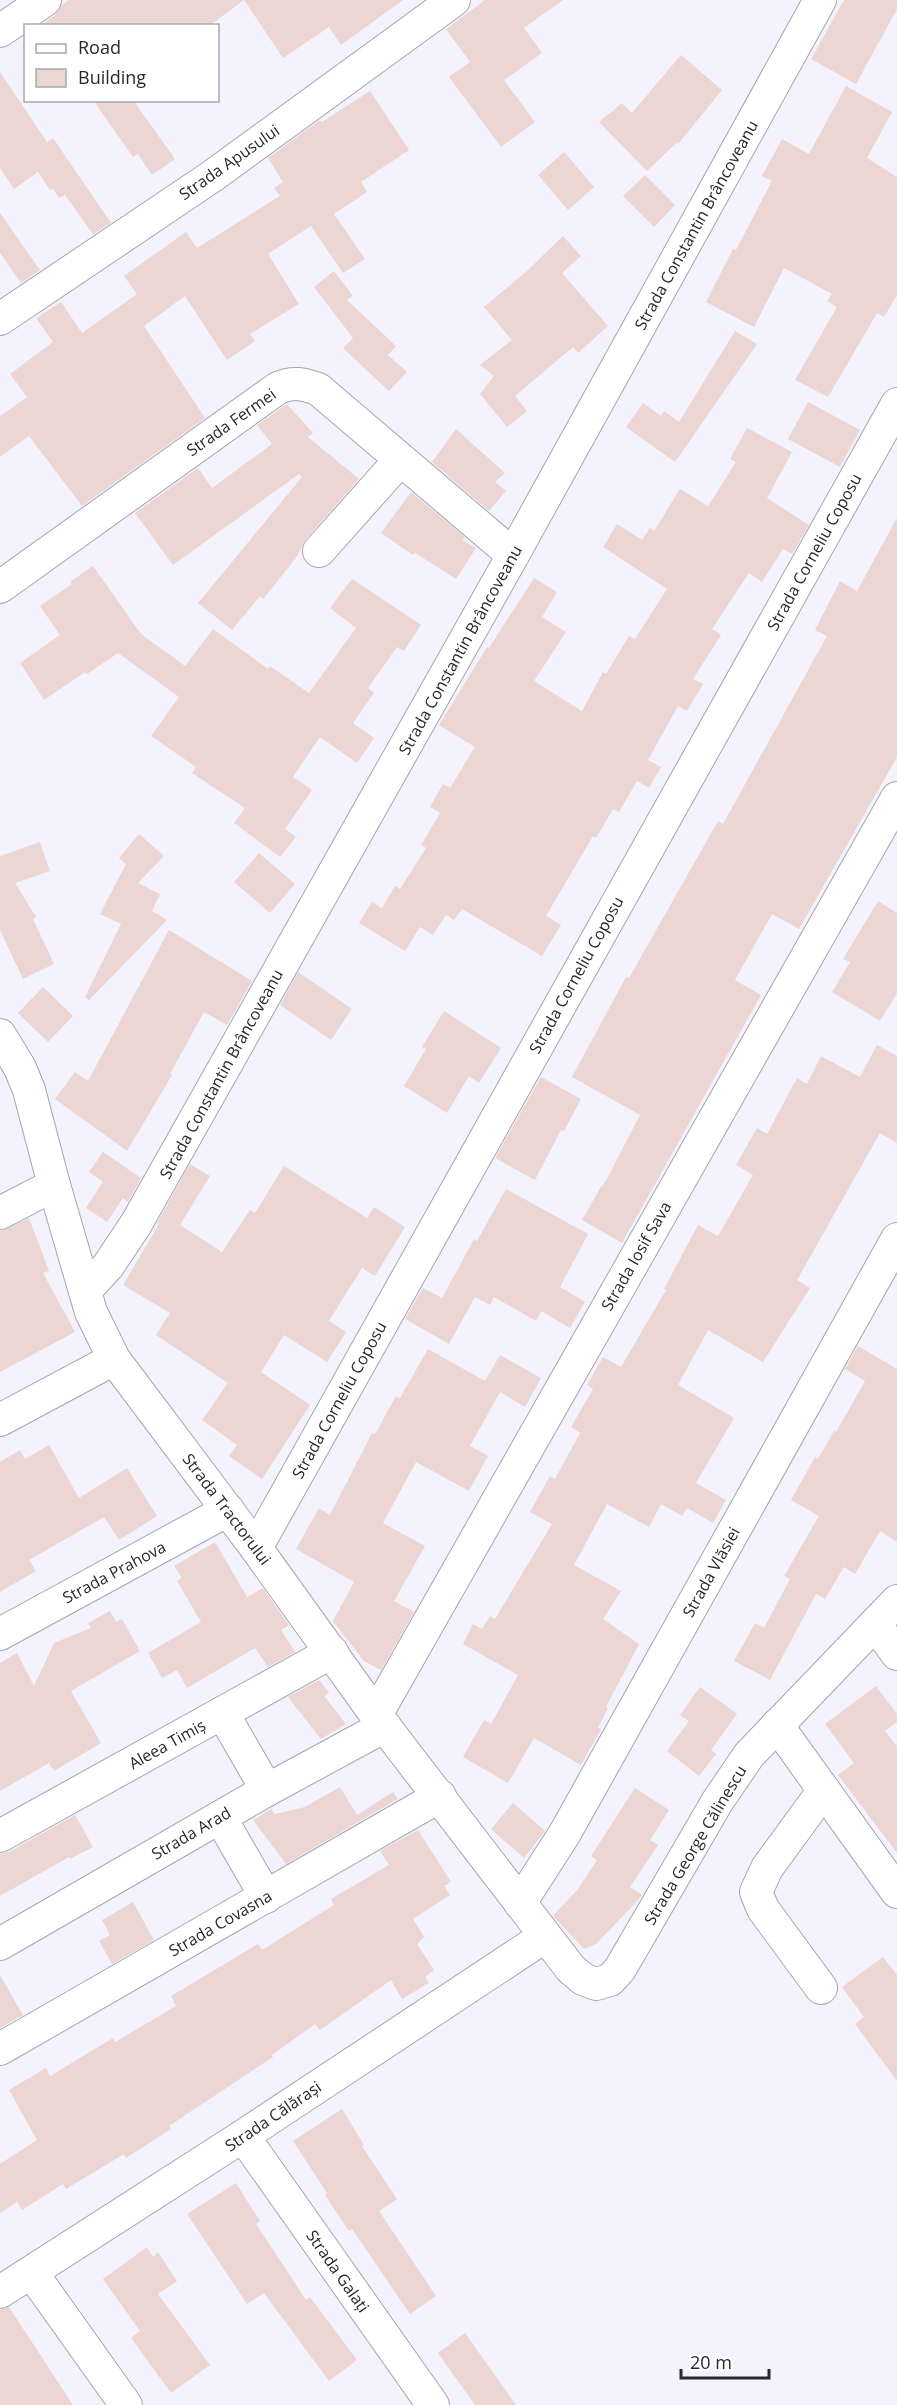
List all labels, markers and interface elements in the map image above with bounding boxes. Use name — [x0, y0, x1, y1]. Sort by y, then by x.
legend — [24, 24, 219, 102]
text: Road — [78, 35, 121, 59]
text: Building — [78, 65, 146, 89]
street label: Strada Constantin Brâncoveanu — [629, 116, 763, 334]
street label: Strada Apusului — [174, 119, 284, 205]
street label: Strada Fermei — [182, 383, 280, 461]
street label: Strada Corneliu Coposu — [762, 470, 866, 634]
street label: Strada Constantin Brâncoveanu — [393, 541, 527, 759]
street label: Strada Corneliu Coposu — [524, 893, 628, 1057]
street label: Strada Constantin Brâncoveanu — [154, 965, 288, 1183]
street label: Strada Iosif Sava — [596, 1197, 676, 1315]
street label: Strada Corneliu Coposu — [287, 1318, 391, 1482]
street label: Strada Tractorului — [178, 1449, 276, 1569]
street label: Strada Vlăsiei — [677, 1523, 745, 1621]
street label: Strada Prahova — [58, 1535, 170, 1609]
street label: Aleea Timiș — [125, 1714, 209, 1774]
street label: Strada George Călinescu — [639, 1761, 751, 1929]
street label: Strada Arad — [147, 1801, 235, 1865]
street label: Strada Covasna — [164, 1885, 276, 1961]
street label: Strada Călărași — [221, 2076, 325, 2156]
street label: Strada Galați — [301, 2225, 375, 2317]
scale bar — [681, 2342, 770, 2380]
text: 20 m — [690, 2350, 732, 2374]

